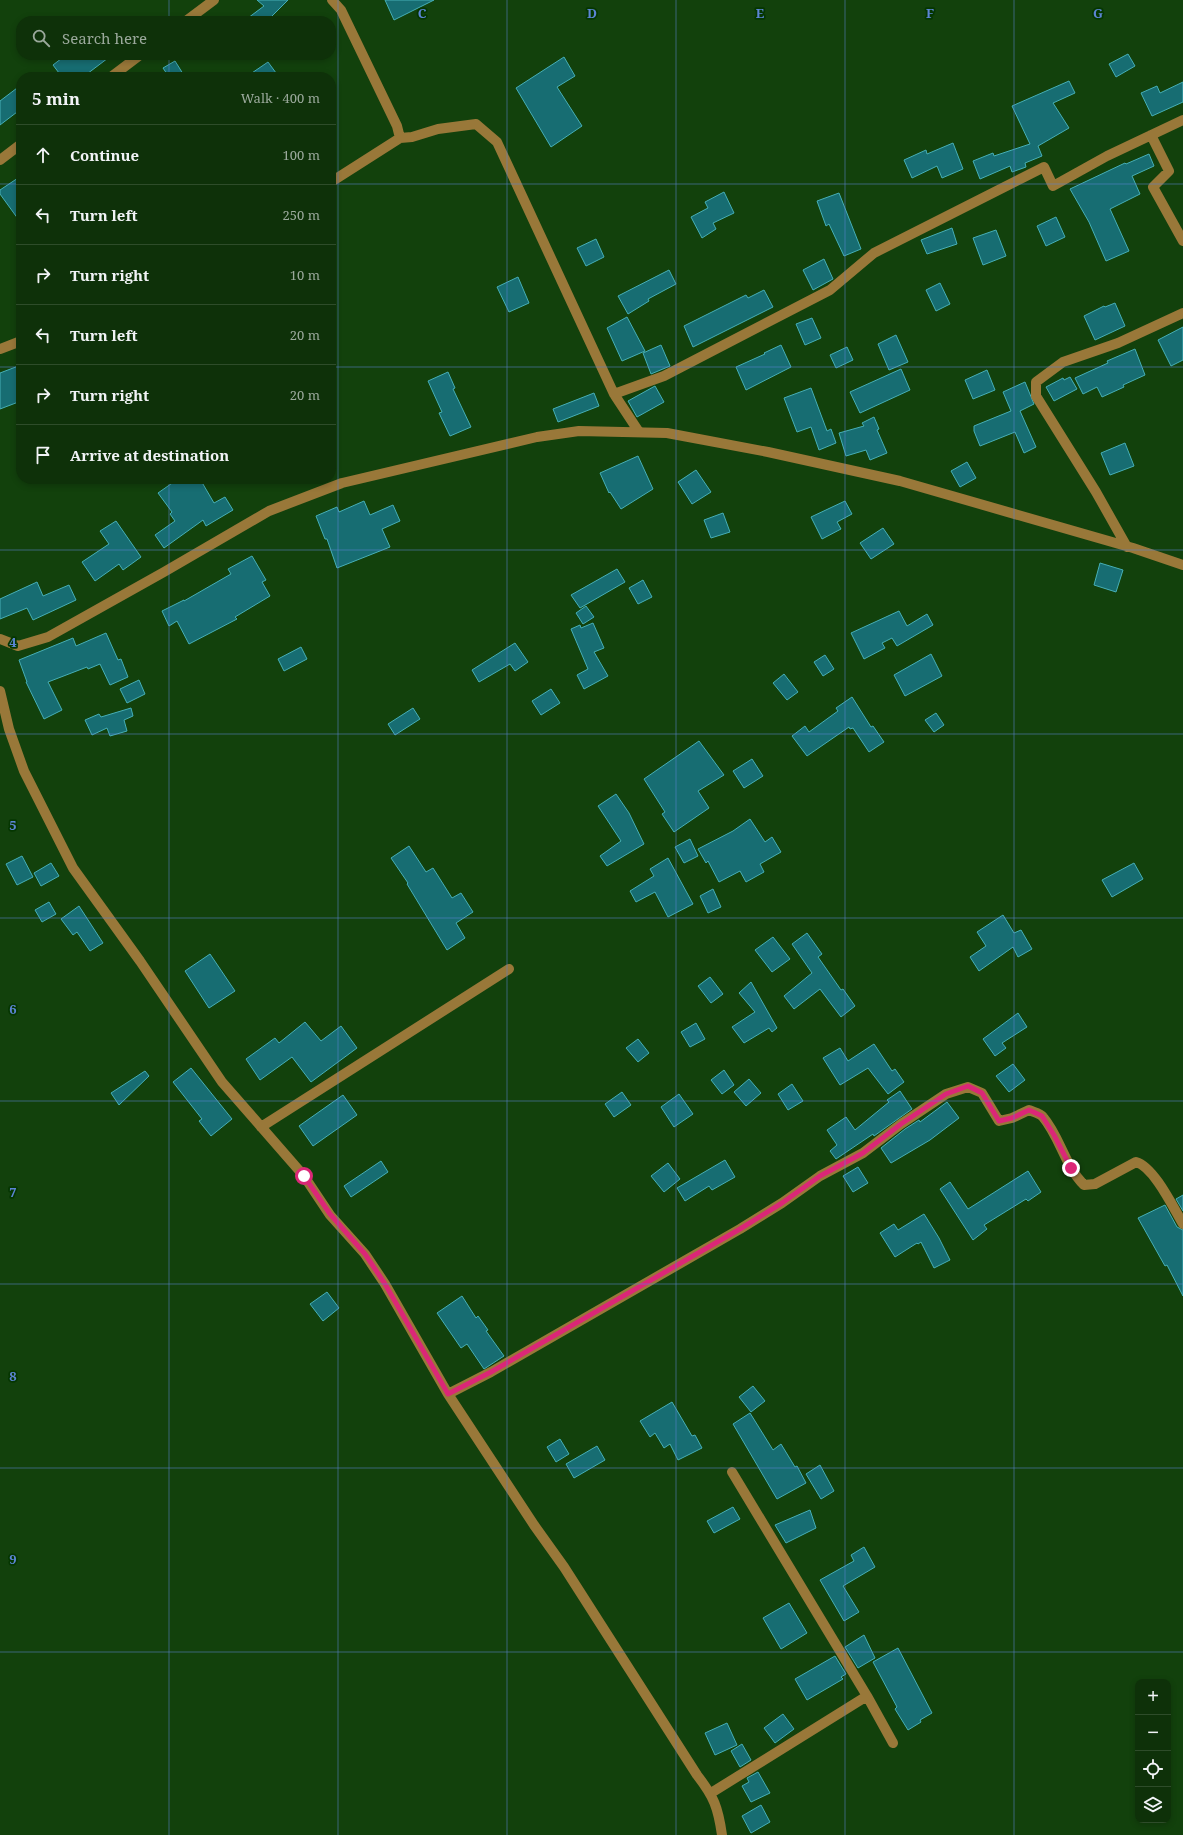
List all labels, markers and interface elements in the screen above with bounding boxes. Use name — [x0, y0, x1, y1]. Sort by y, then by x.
text: C — [418, 4, 427, 22]
text: D — [587, 4, 597, 22]
text: E — [756, 4, 765, 22]
text: F — [926, 4, 934, 22]
text: G — [1093, 4, 1103, 22]
search box — [16, 16, 336, 60]
icon: search — [30, 27, 52, 49]
text: Search here — [62, 28, 147, 48]
text: 5 min — [32, 87, 80, 110]
text: Walk · 400 m — [241, 89, 320, 107]
icon: ahead — [32, 144, 54, 166]
text: Continue — [70, 145, 139, 165]
text: 100 m — [283, 146, 320, 164]
icon: left — [32, 204, 54, 226]
text: Turn left — [70, 205, 138, 225]
text: 250 m — [283, 206, 320, 224]
icon: right — [32, 264, 54, 286]
text: Turn right — [70, 265, 149, 285]
text: 10 m — [290, 266, 320, 284]
icon: left — [32, 324, 54, 346]
text: Turn left — [70, 325, 138, 345]
text: 20 m — [290, 326, 320, 344]
icon: right — [32, 384, 54, 406]
text: Turn right — [70, 385, 149, 405]
text: 20 m — [290, 386, 320, 404]
icon: arrive — [32, 444, 54, 466]
text: Arrive at destination — [70, 445, 229, 465]
text: 4 — [9, 633, 17, 651]
text: 5 — [9, 816, 17, 834]
text: 6 — [9, 1000, 17, 1018]
route end — [1062, 1159, 1080, 1177]
route start — [295, 1167, 313, 1185]
text: 7 — [9, 1183, 17, 1201]
text: 8 — [9, 1367, 17, 1385]
text: 9 — [9, 1550, 17, 1568]
map controls — [1135, 1679, 1171, 1823]
button: + — [1135, 1679, 1171, 1715]
button: − — [1135, 1715, 1171, 1751]
button: locate — [1135, 1751, 1171, 1787]
button: layers — [1135, 1787, 1171, 1823]

